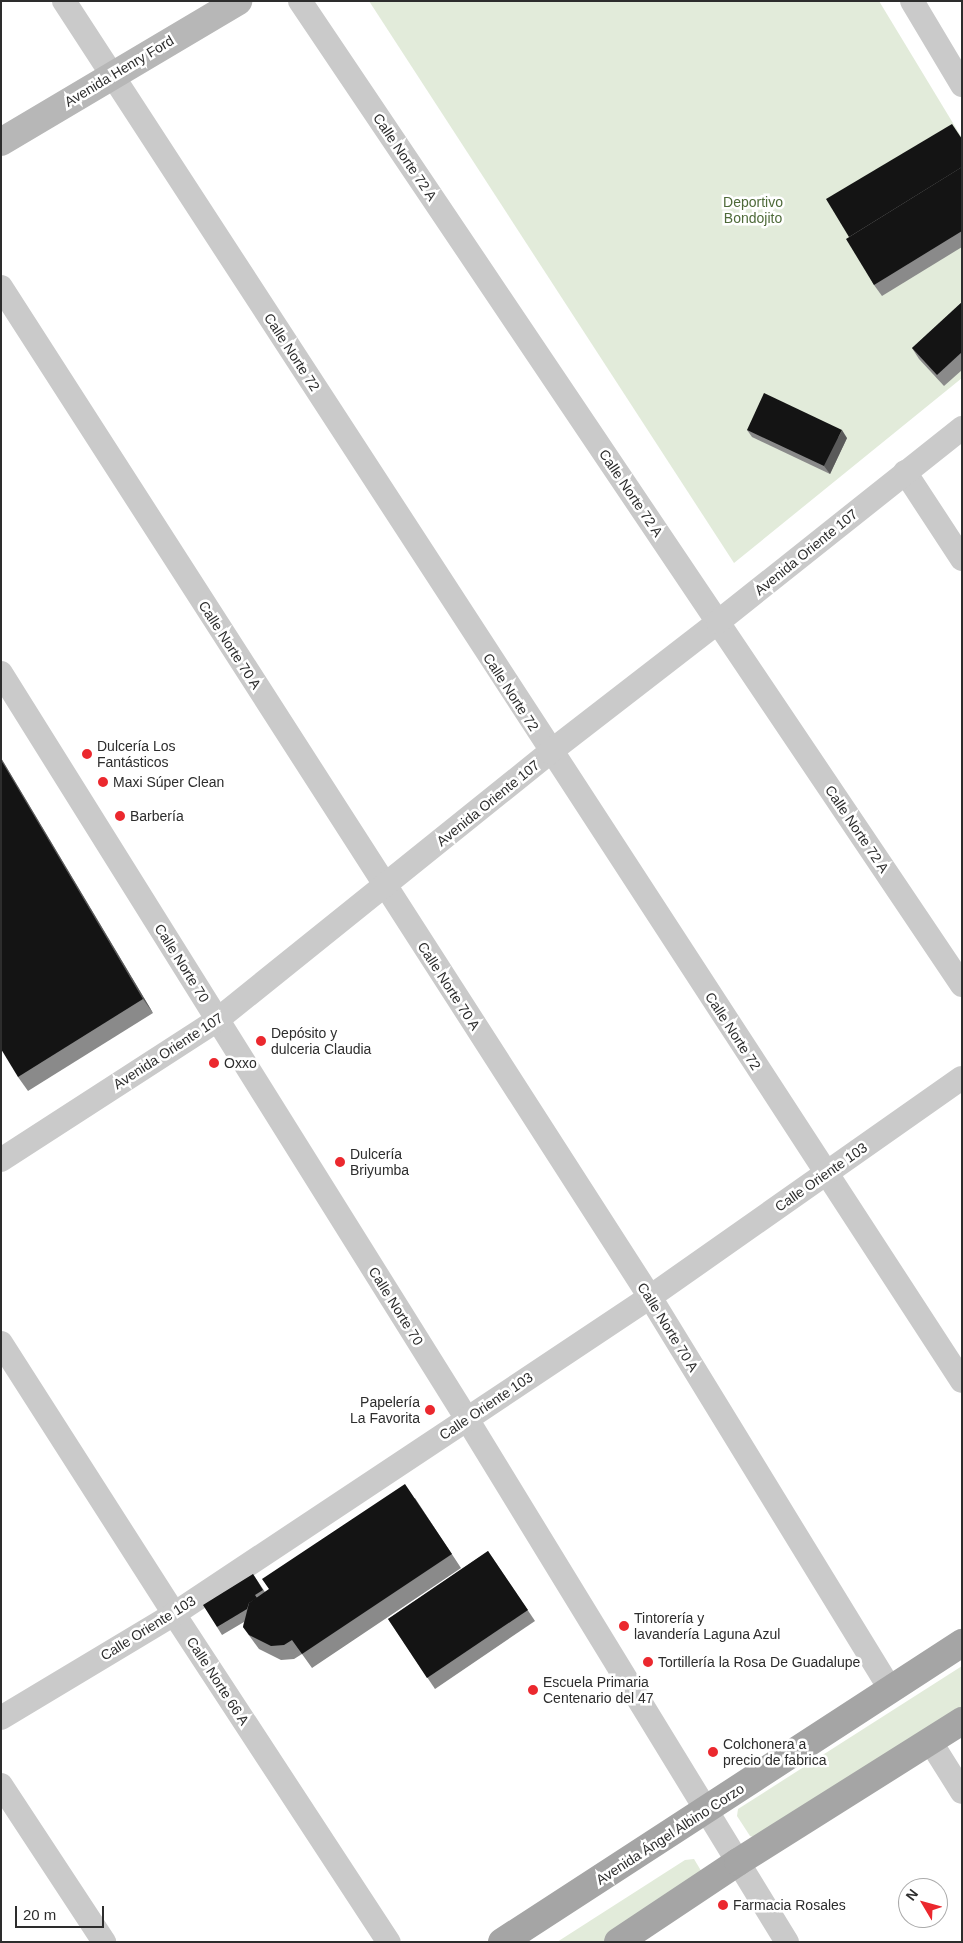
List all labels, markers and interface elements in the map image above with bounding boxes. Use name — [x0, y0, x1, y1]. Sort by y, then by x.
street label: Avenida Henry Ford — [61, 32, 177, 110]
street label: Calle Norte 72 A — [369, 110, 441, 204]
park label: Deportivo Bondojito — [723, 194, 783, 226]
street label: Calle Norte 72 — [261, 310, 323, 394]
street label: Calle Norte 72 A — [595, 446, 667, 540]
street label: Avenida Oriente 107 — [751, 505, 861, 599]
street label: Calle Norte 70 A — [195, 597, 265, 693]
street label: Calle Norte 72 — [480, 650, 542, 734]
place label: Dulcería Los Fantásticos — [97, 738, 176, 770]
marker: Dulcería Los Fantásticos — [81, 748, 93, 760]
street label: Avenida Oriente 107 — [433, 756, 543, 850]
place label: Maxi Súper Clean — [113, 774, 224, 790]
marker: Maxi Súper Clean — [97, 776, 109, 788]
street label: Calle Norte 72 A — [821, 782, 893, 876]
place label: Barbería — [130, 808, 184, 824]
marker: Barbería — [114, 810, 126, 822]
street label: Calle Norte 70 — [151, 921, 213, 1005]
street label: Calle Norte 70 A — [414, 938, 484, 1034]
street label: Calle Norte 72 — [702, 989, 764, 1073]
street label: Avenida Oriente 107 — [110, 1009, 226, 1093]
place label: Depósito y dulceria Claudia — [271, 1025, 371, 1058]
marker: Depósito y dulceria Claudia — [255, 1035, 267, 1047]
place label: Oxxo — [224, 1055, 257, 1071]
marker: Oxxo — [208, 1057, 220, 1069]
street label: Calle Oriente 103 — [772, 1139, 870, 1215]
place label: Dulcería Briyumba — [350, 1146, 409, 1178]
marker: Dulcería Briyumba — [334, 1156, 346, 1168]
street label: Calle Norte 70 — [365, 1264, 427, 1348]
street label: Calle Norte 70 A — [634, 1279, 702, 1375]
street label: Calle Oriente 103 — [436, 1369, 536, 1443]
place label: Papelería La Favorita — [350, 1394, 420, 1426]
marker: Papelería La Favorita — [424, 1404, 436, 1416]
street label: Calle Oriente 103 — [97, 1592, 199, 1664]
place label: Tintorería y lavandería Laguna Azul — [634, 1610, 781, 1642]
marker: Tintorería y lavandería Laguna Azul — [618, 1620, 630, 1632]
street label: Calle Norte 66 A — [183, 1633, 253, 1729]
place label: Tortillería la Rosa De Guadalupe — [658, 1654, 860, 1670]
marker: Tortillería la Rosa De Guadalupe — [642, 1656, 654, 1668]
place label: Escuela Primaria Centenario del 47 — [543, 1674, 654, 1706]
marker: Escuela Primaria Centenario del 47 — [527, 1684, 539, 1696]
place label: Colchonera a precio de fabrica — [723, 1736, 827, 1768]
marker: Colchonera a precio de fabrica — [707, 1746, 719, 1758]
street label: Avenida Ángel Albino Corzo — [592, 1780, 748, 1888]
north arrow — [898, 1878, 948, 1928]
text: N — [902, 1886, 921, 1903]
scale bar — [18, 1896, 106, 1928]
place label: Farmacia Rosales — [733, 1897, 846, 1913]
marker: Farmacia Rosales — [717, 1899, 729, 1911]
text: 20 m — [23, 1906, 56, 1923]

